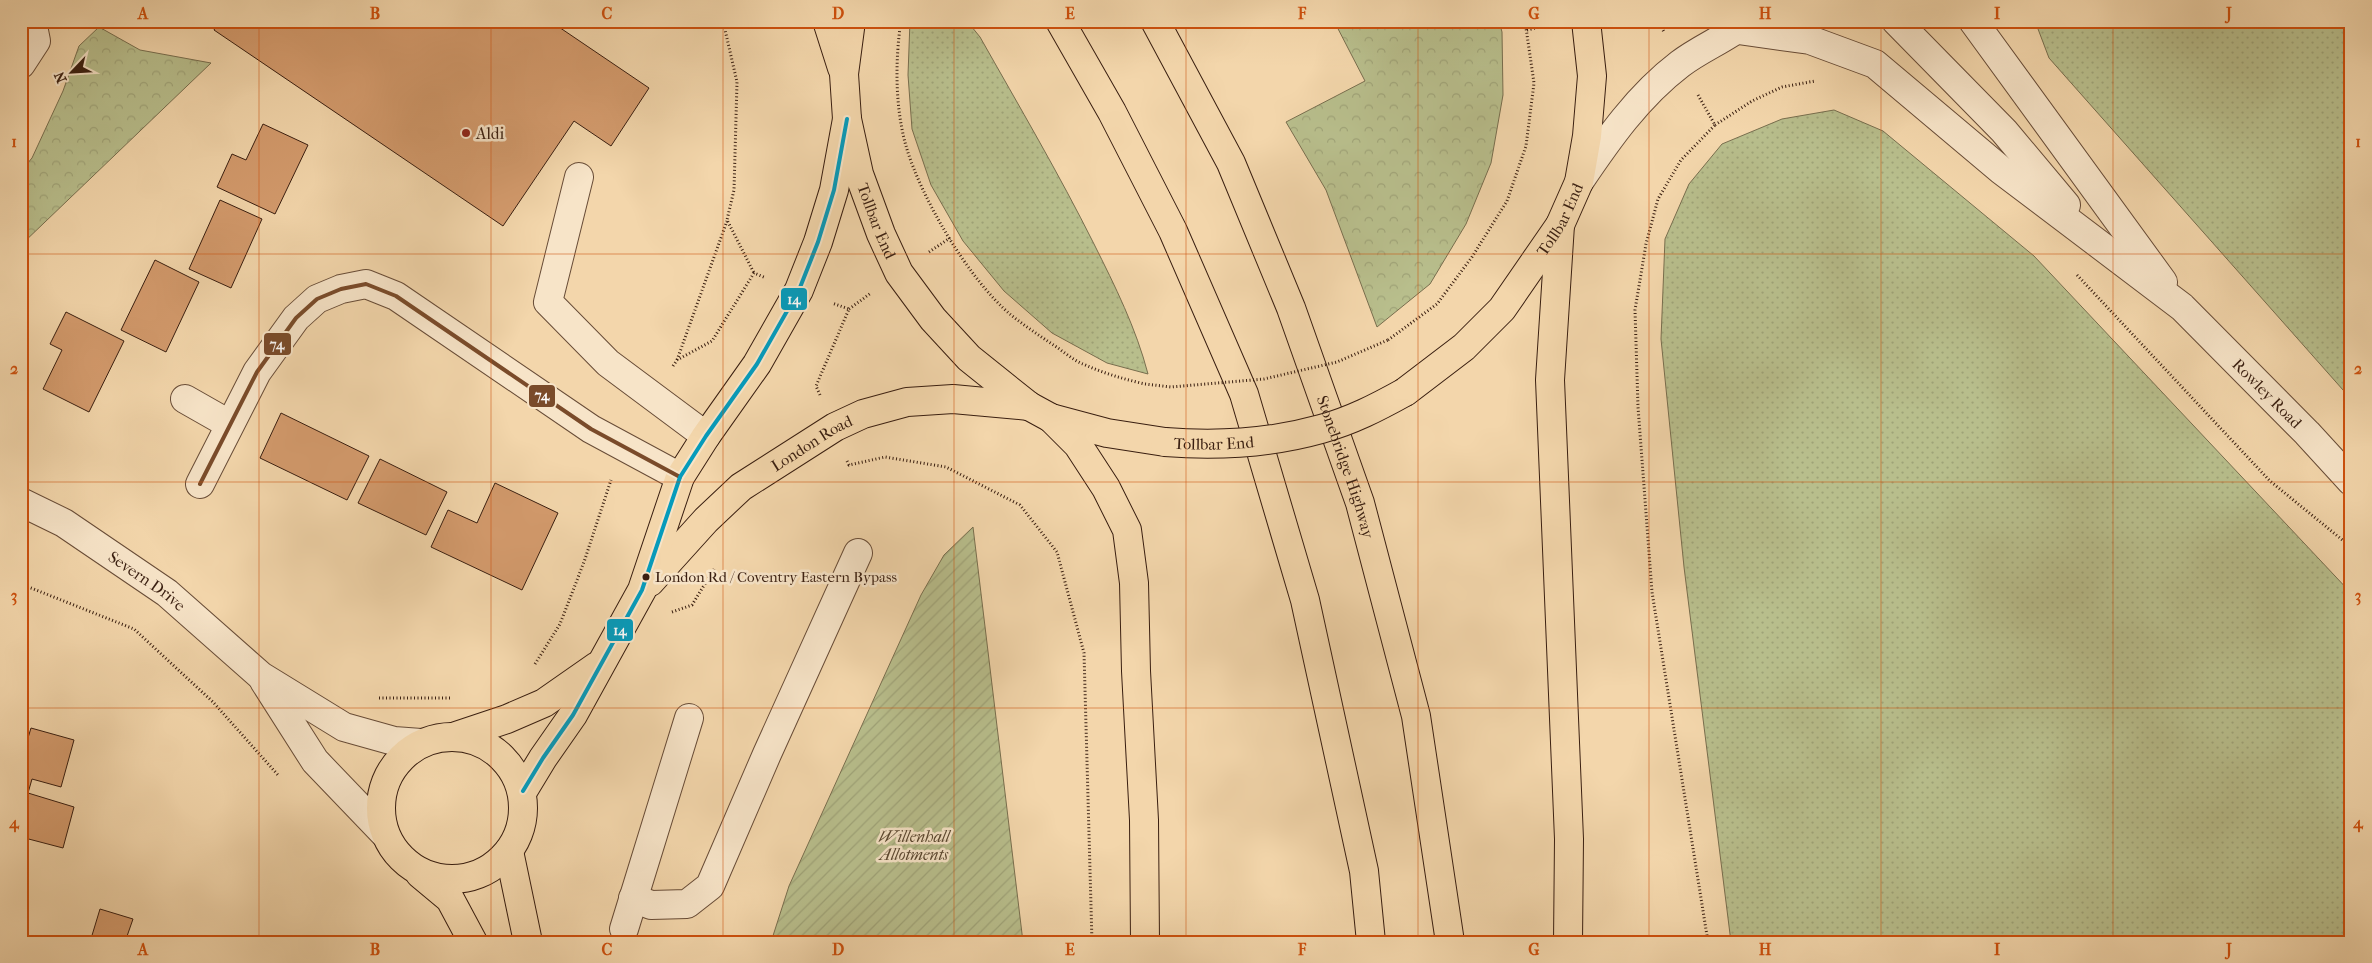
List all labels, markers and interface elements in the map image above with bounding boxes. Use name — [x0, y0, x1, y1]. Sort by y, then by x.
text: A — [137, 4, 149, 23]
text: B — [370, 4, 380, 23]
text: C — [602, 4, 613, 23]
text: D — [832, 4, 844, 23]
text: E — [1065, 4, 1075, 23]
text: F — [1297, 4, 1307, 23]
text: G — [1528, 4, 1540, 23]
text: H — [1759, 4, 1772, 23]
text: I — [1994, 4, 2001, 23]
text: J — [2224, 4, 2232, 24]
north arrow — [48, 48, 98, 98]
text: N — [51, 69, 71, 86]
place label: Aldi — [475, 124, 504, 143]
marker: Aldi — [460, 127, 472, 139]
text: 1 — [11, 132, 17, 151]
text: 1 — [2355, 132, 2361, 151]
street label: Tollbar End — [854, 180, 901, 262]
street label: Tollbar End — [1532, 180, 1587, 259]
line badge: 14 — [780, 287, 808, 311]
text: 14 — [787, 291, 801, 308]
line badge: 74 — [263, 332, 292, 356]
text: 74 — [269, 336, 285, 353]
street label: Rowley Road — [2229, 354, 2306, 432]
text: 2 — [10, 359, 18, 378]
text: 2 — [2354, 359, 2362, 378]
line badge: 74 — [528, 384, 556, 408]
text: 74 — [534, 387, 550, 404]
street label: Stonebridge Highway — [1313, 393, 1378, 541]
street label: London Road — [767, 411, 855, 475]
street label: Tollbar End — [1173, 432, 1255, 453]
street label: Severn Drive — [105, 547, 190, 615]
place label: London Rd / Coventry Eastern Bypass — [655, 568, 898, 586]
marker: London Rd / Coventry Eastern Bypass — [641, 572, 651, 582]
text: 3 — [11, 586, 17, 606]
text: 3 — [2355, 586, 2361, 606]
line badge: 14 — [606, 618, 634, 642]
text: 14 — [613, 622, 627, 639]
text: 4 — [8, 813, 20, 833]
text: 4 — [2352, 813, 2364, 833]
park label: Willenhall Allotments — [878, 827, 952, 864]
text: A — [137, 940, 149, 959]
text: B — [370, 940, 380, 959]
text: C — [602, 940, 613, 959]
text: D — [832, 940, 844, 959]
text: E — [1065, 940, 1075, 959]
text: F — [1297, 940, 1307, 959]
text: G — [1528, 940, 1540, 959]
text: H — [1759, 940, 1772, 959]
text: I — [1994, 940, 2001, 959]
text: J — [2224, 940, 2232, 960]

